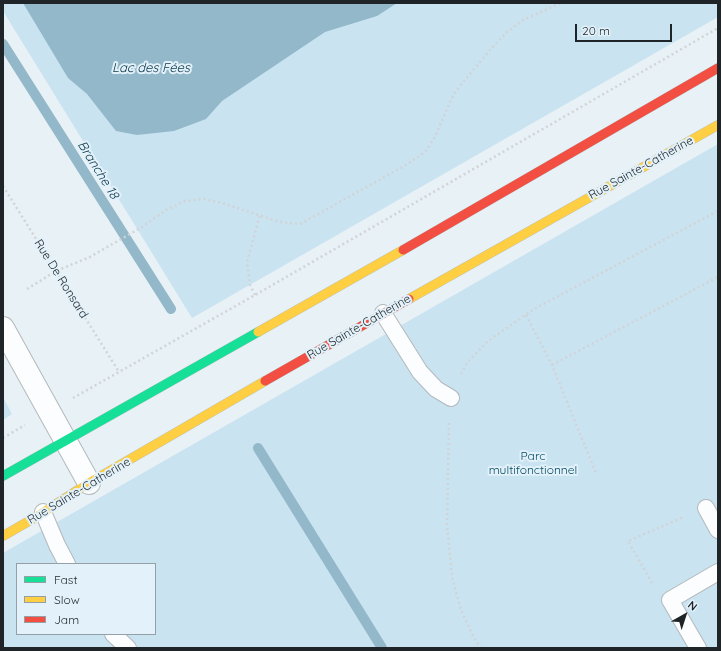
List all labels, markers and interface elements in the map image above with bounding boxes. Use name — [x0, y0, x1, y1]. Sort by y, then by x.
scale bar — [577, 16, 674, 42]
text: 20 m — [582, 23, 610, 38]
water label: Lac des Fées — [112, 60, 190, 76]
street label: Rue Sainte-Catherine — [586, 133, 696, 203]
water label: Branche 18 — [74, 138, 122, 202]
street label: Rue De Ronsard — [31, 237, 91, 321]
street label: Rue Sainte-Catherine — [305, 291, 413, 363]
park label: Parc multifonctionnel — [489, 449, 577, 477]
street label: Rue Sainte-Catherine — [25, 455, 133, 527]
legend — [16, 563, 156, 635]
text: Fast — [54, 572, 78, 587]
text: Slow — [54, 592, 80, 607]
north arrow — [665, 595, 705, 635]
text: N — [685, 598, 700, 614]
text: Jam — [54, 612, 79, 627]

